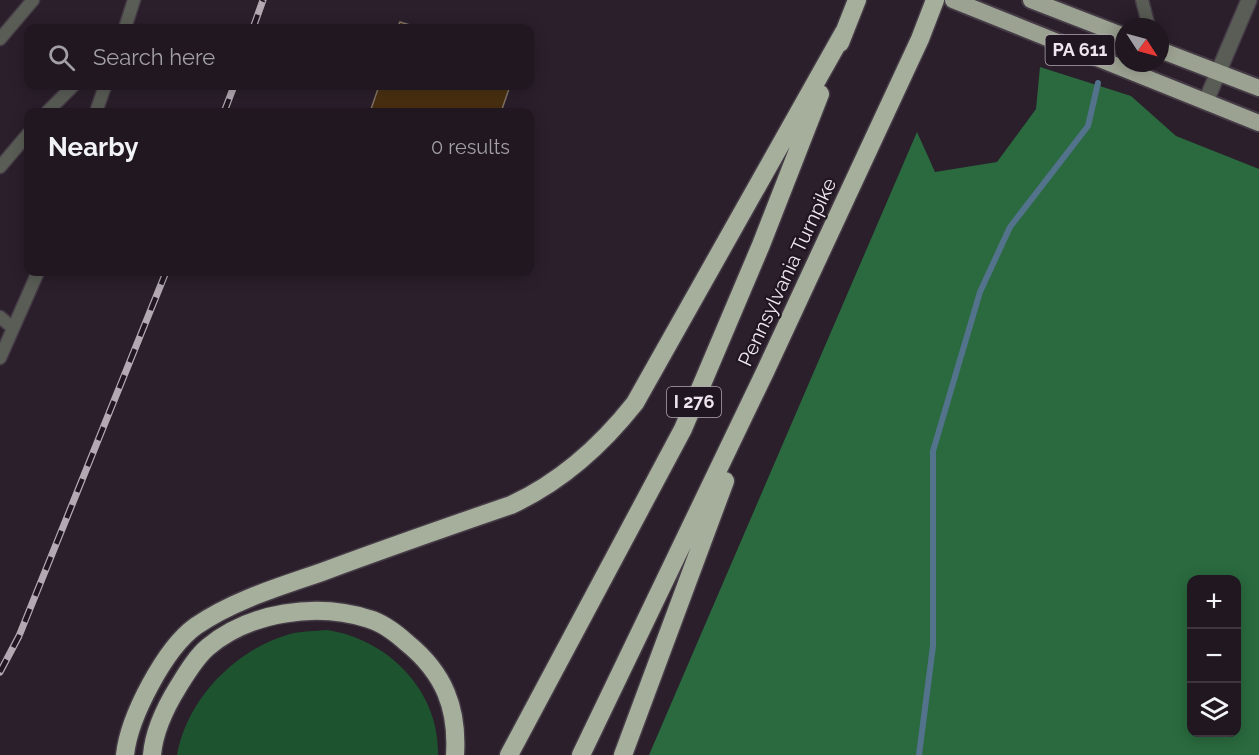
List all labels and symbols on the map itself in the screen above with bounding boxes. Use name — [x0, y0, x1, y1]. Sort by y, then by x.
north arrow — [1115, 18, 1169, 72]
road number: PA 611 — [1046, 35, 1114, 65]
street label: Pennsylvania Turnpike — [733, 174, 841, 370]
road number: I 276 — [667, 387, 721, 417]

